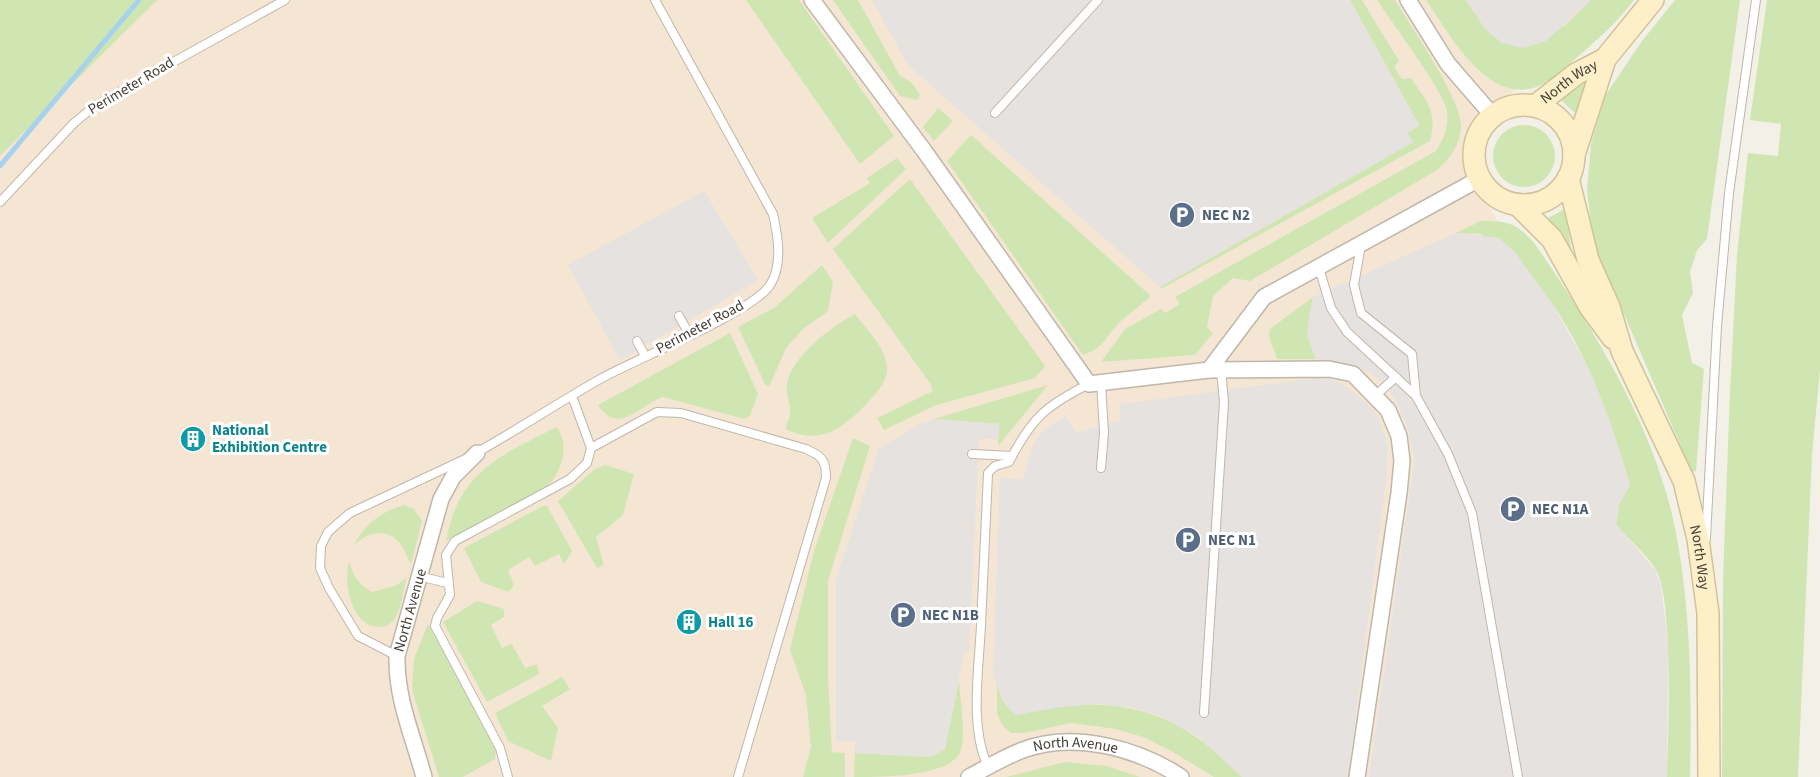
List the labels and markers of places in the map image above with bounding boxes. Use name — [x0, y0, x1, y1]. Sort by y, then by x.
parking icon: NEC N2 — [1167, 200, 1197, 230]
place label: NEC N2 — [1202, 205, 1250, 226]
place label: National Exhibition Centre — [212, 420, 327, 458]
building icon: National Exhibition Centre — [178, 424, 208, 454]
parking icon: NEC N1A — [1498, 494, 1528, 524]
place label: NEC N1A — [1532, 499, 1589, 520]
parking icon: NEC N1 — [1173, 525, 1203, 555]
place label: NEC N1 — [1208, 530, 1256, 551]
parking icon: NEC N1B — [888, 600, 918, 630]
place label: NEC N1B — [922, 605, 979, 626]
building icon: Hall 16 — [674, 607, 704, 637]
place label: Hall 16 — [708, 612, 754, 633]

